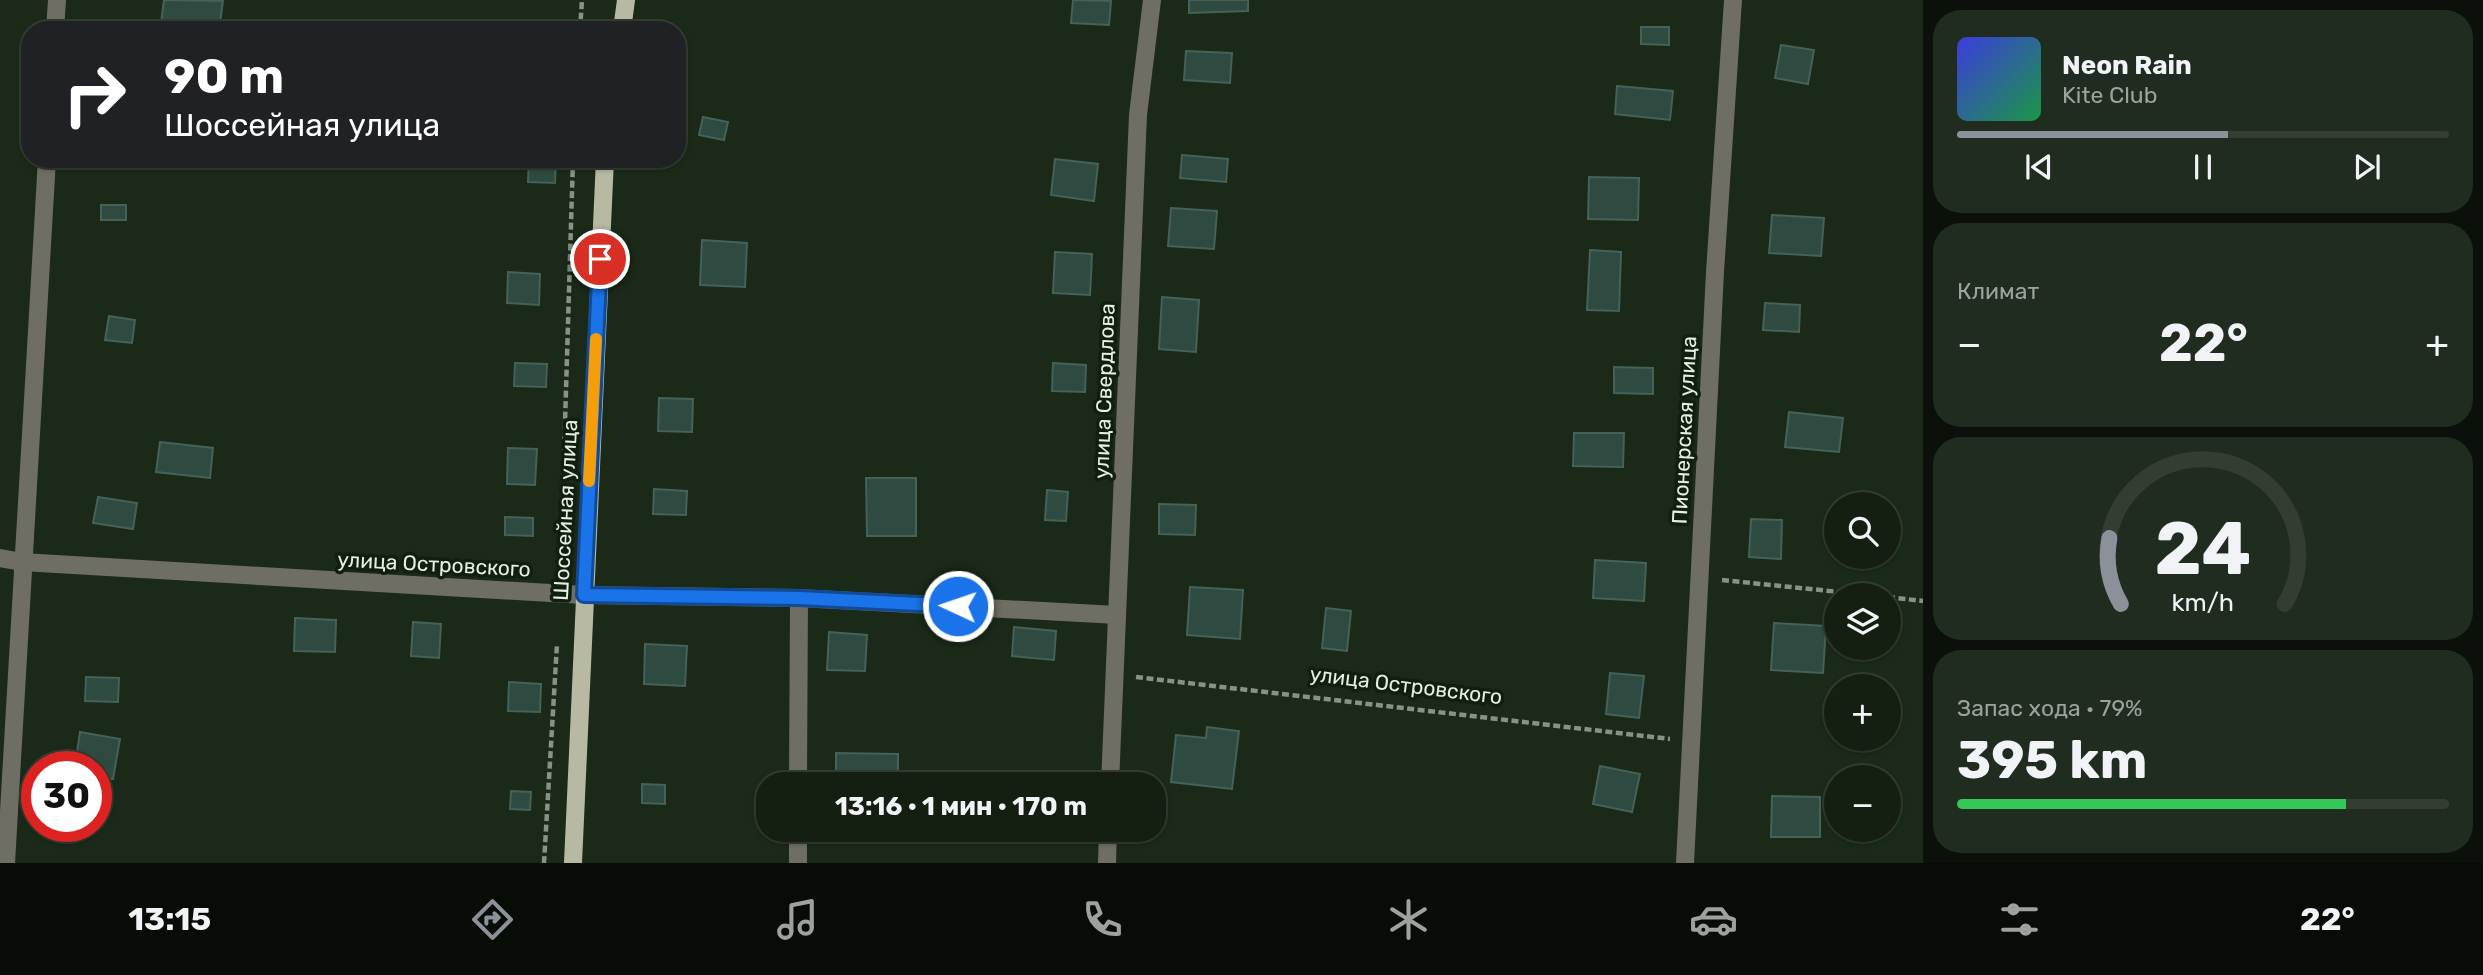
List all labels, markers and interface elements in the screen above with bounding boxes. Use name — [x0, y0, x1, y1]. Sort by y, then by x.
text: 90 m — [164, 47, 284, 105]
icon: right — [49, 49, 140, 140]
text: Neon Rain — [2062, 50, 2192, 81]
text: Kite Club — [2062, 81, 2157, 109]
text: Шоссейная улица — [164, 106, 440, 144]
icon: previous — [2020, 148, 2058, 186]
icon: pause — [2184, 148, 2222, 186]
icon: next — [2348, 148, 2386, 186]
pin — [570, 229, 630, 289]
icon: arrive — [581, 240, 619, 278]
text: Климат — [1957, 277, 2039, 305]
street label: улица Свердлова — [1088, 303, 1120, 479]
text: 22° — [2159, 312, 2248, 374]
text: − — [1957, 321, 1982, 367]
text: + — [2425, 321, 2449, 367]
street label: Пионерская улица — [1667, 335, 1701, 525]
street label: Шоссейная улица — [548, 419, 582, 601]
map controls — [1824, 492, 1901, 842]
button: search — [1824, 492, 1901, 569]
text: 24 — [2155, 507, 2251, 593]
street label: улица Островского — [337, 546, 531, 582]
position arrow — [921, 569, 995, 643]
button: layers — [1824, 583, 1901, 660]
text: km/h — [2172, 588, 2234, 617]
street label: улица Островского — [1308, 661, 1504, 709]
button: + — [1824, 674, 1901, 751]
text: Запас хода · 79% — [1957, 694, 2143, 722]
text: 395 km — [1957, 729, 2147, 791]
speed limit sign: 30 — [21, 751, 112, 842]
button: − — [1824, 765, 1901, 842]
text: 13:16 · 1 мин · 170 m — [835, 791, 1087, 822]
icon: directions — [468, 895, 517, 944]
icon: music — [773, 895, 822, 944]
icon: phone — [1078, 895, 1127, 944]
icon: climate — [1384, 895, 1433, 944]
icon: car — [1689, 895, 1738, 944]
icon: filters — [1995, 895, 2044, 944]
text: 13:15 — [128, 900, 211, 938]
text: 22° — [2300, 900, 2355, 938]

